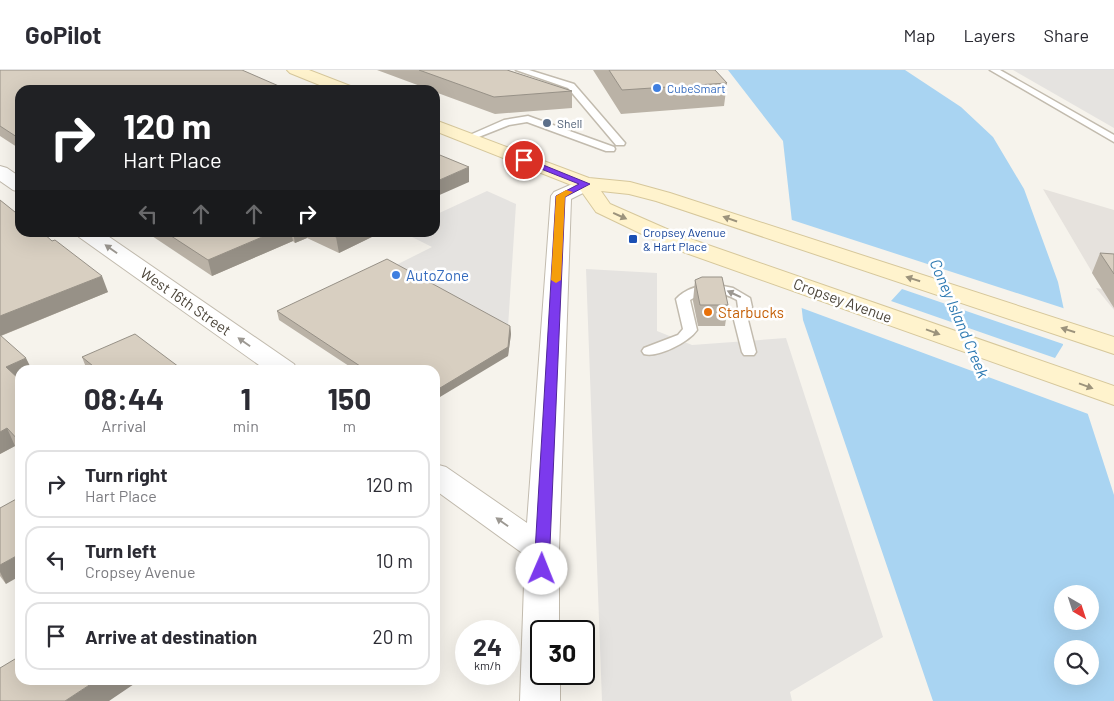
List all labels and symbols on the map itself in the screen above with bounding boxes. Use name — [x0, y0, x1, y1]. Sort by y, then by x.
place label: CubeSmart — [667, 81, 726, 95]
marker: CubeSmart — [651, 82, 663, 94]
place label: Shell — [557, 116, 582, 130]
marker: Shell — [541, 117, 553, 129]
pin — [503, 139, 545, 181]
one-way arrow — [613, 212, 627, 220]
one-way arrow — [723, 214, 738, 222]
place label: Cropsey Avenue & Hart Place — [643, 225, 726, 253]
marker: Cropsey Avenue & Hart Place — [627, 233, 639, 245]
one-way arrow — [104, 244, 118, 254]
water label: Coney Island Creek — [926, 256, 994, 380]
street label: West 16th Street — [137, 263, 235, 339]
place label: AutoZone — [406, 266, 469, 284]
marker: AutoZone — [390, 269, 402, 281]
street label: Cropsey Avenue — [791, 274, 895, 326]
one-way arrow — [906, 275, 921, 283]
one-way arrow — [727, 290, 741, 298]
place label: Starbucks — [718, 303, 784, 321]
marker: Starbucks — [702, 306, 714, 318]
one-way arrow — [1060, 326, 1075, 334]
one-way arrow — [925, 329, 940, 336]
one-way arrow — [237, 337, 251, 347]
one-way arrow — [1078, 383, 1093, 390]
one-way arrow — [495, 517, 509, 527]
position arrow — [515, 542, 567, 594]
north arrow — [1054, 585, 1099, 630]
speed limit sign: 30 — [530, 620, 595, 685]

